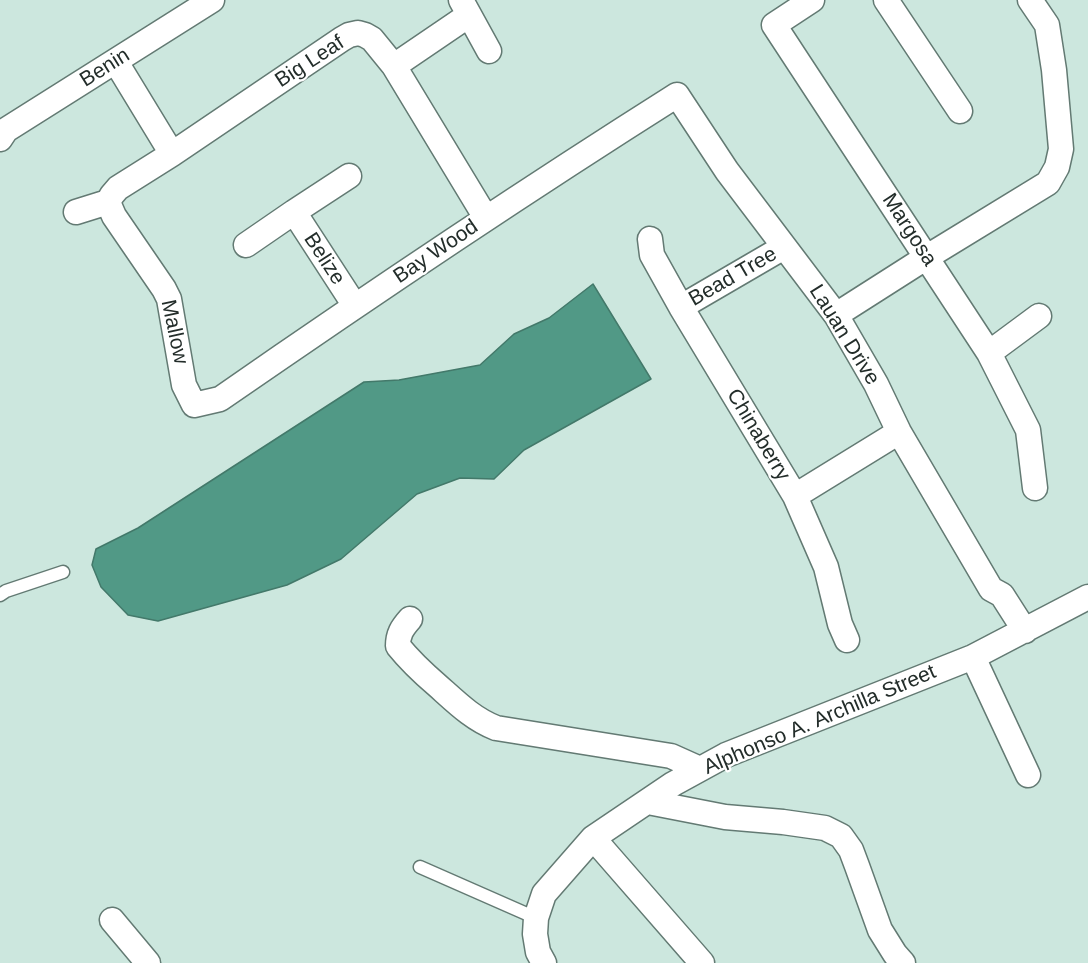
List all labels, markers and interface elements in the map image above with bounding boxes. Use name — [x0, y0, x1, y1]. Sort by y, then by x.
street label: Big Leaf — [271, 30, 349, 94]
street label: Benin — [76, 43, 134, 93]
street label: Margosa — [876, 189, 942, 271]
street label: Bay Wood — [389, 215, 483, 289]
street label: Belize — [298, 228, 350, 290]
street label: Bead Tree — [685, 242, 781, 312]
street label: Lauan Drive — [803, 280, 885, 390]
street label: Mallow — [155, 297, 193, 367]
street label: Chinaberry — [721, 384, 795, 486]
street label: Alphonso A. Archilla Street — [700, 660, 940, 780]

